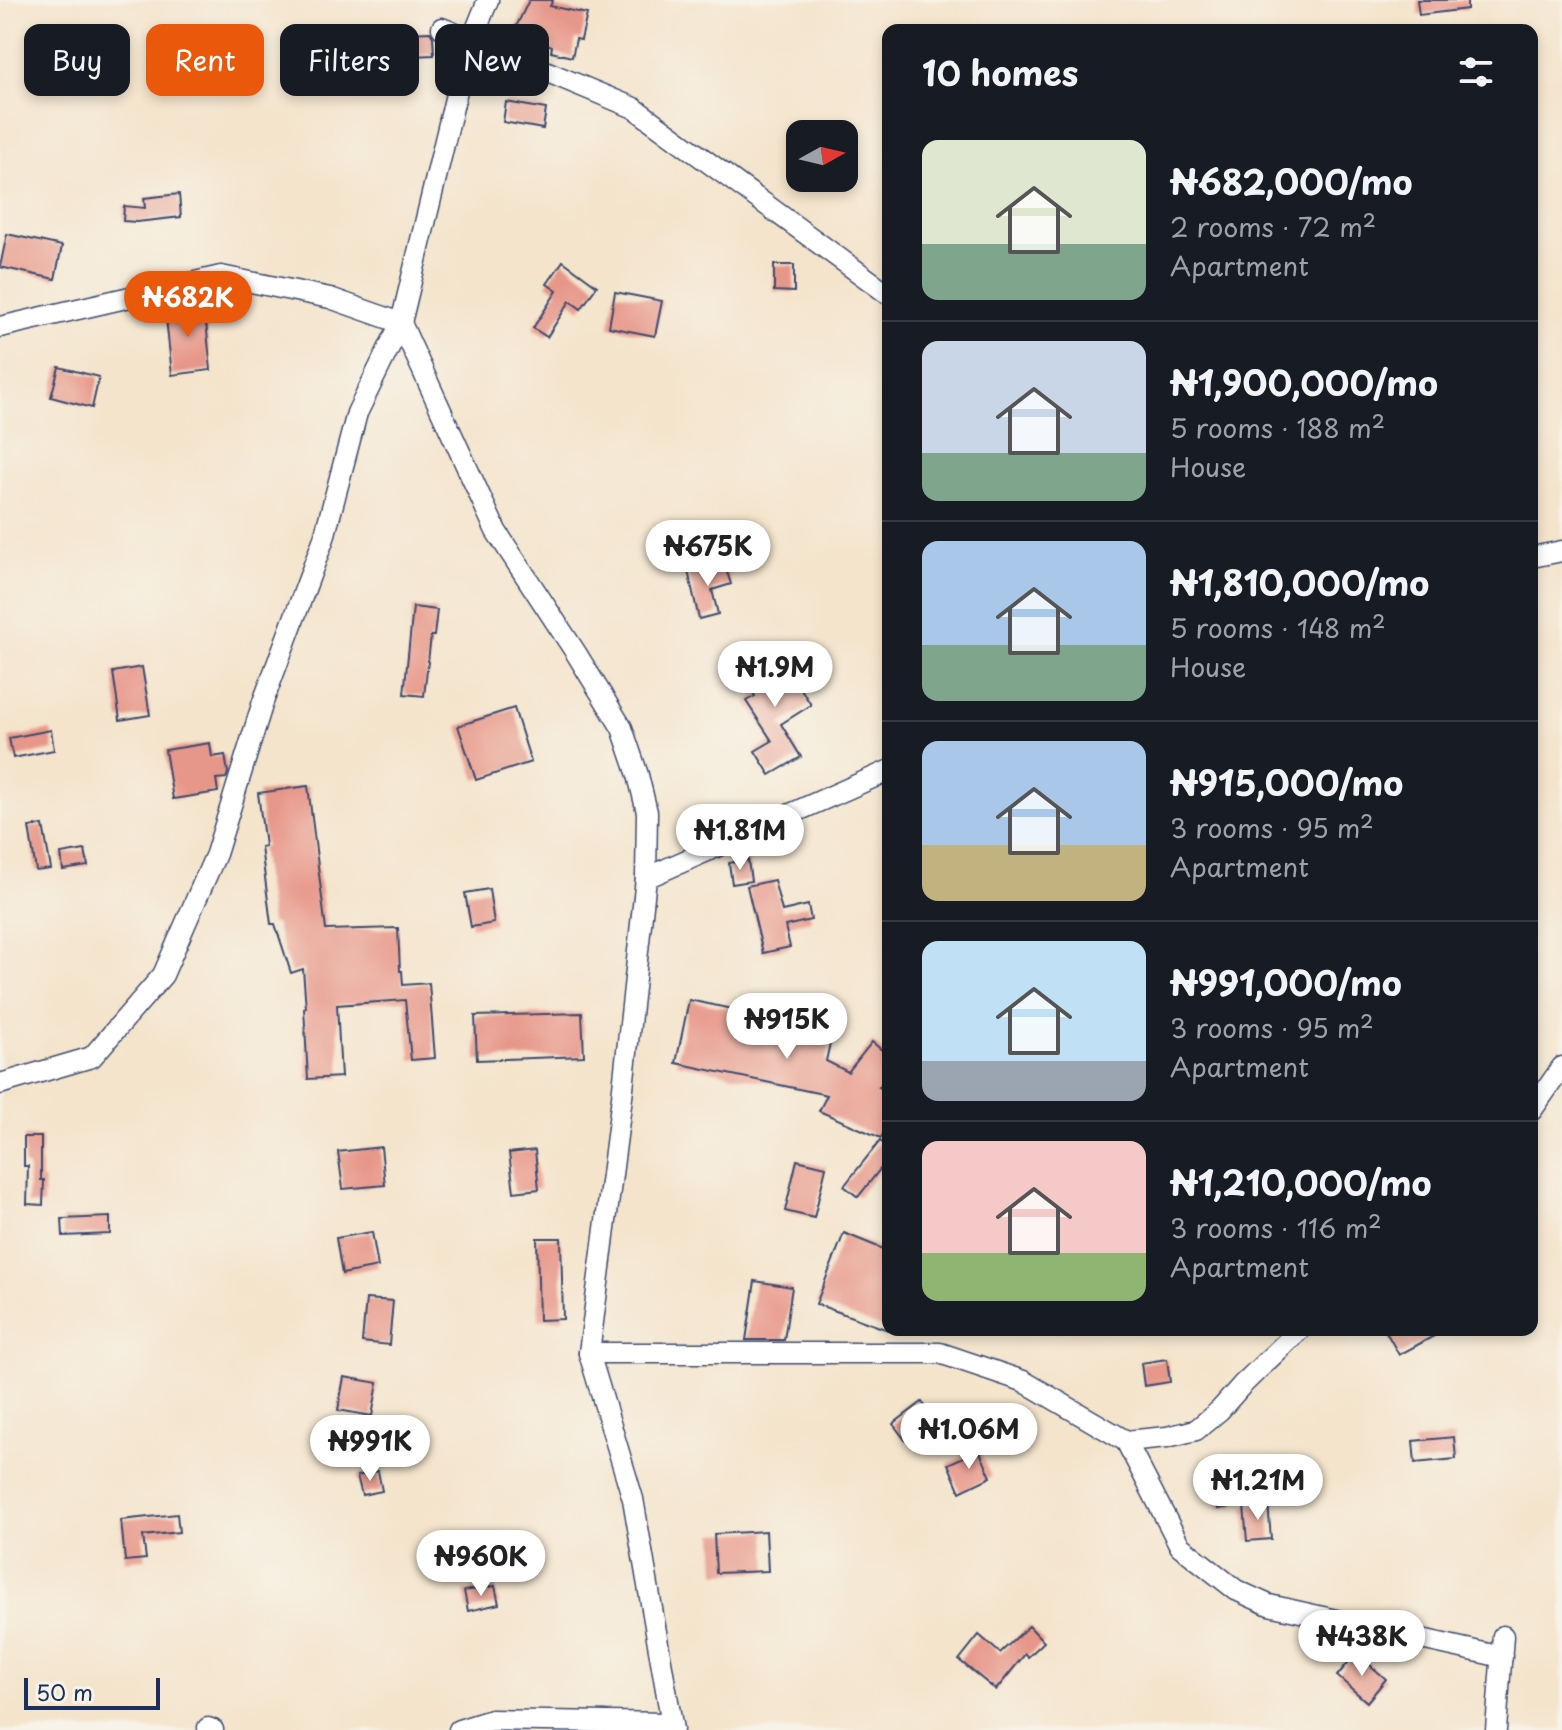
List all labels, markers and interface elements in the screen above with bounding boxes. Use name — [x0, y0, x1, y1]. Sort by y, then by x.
chip: Buy — [24, 24, 130, 96]
chip: Rent — [146, 24, 264, 96]
chip: Filters — [280, 24, 419, 96]
chip: New — [435, 24, 549, 96]
text: 10 homes — [922, 46, 1078, 98]
icon: filters — [1454, 50, 1498, 94]
north arrow — [786, 120, 858, 192]
map controls — [786, 120, 858, 192]
text: ₦682,000/mo — [1170, 155, 1412, 207]
icon: home — [986, 172, 1082, 268]
text: 2 rooms · 72 m² — [1170, 207, 1376, 246]
text: Apartment — [1170, 246, 1309, 285]
pin: ₦682K — [132, 271, 244, 339]
text: ₦682K — [142, 277, 234, 316]
text: ₦1,900,000/mo — [1170, 356, 1438, 408]
icon: home — [986, 373, 1082, 469]
text: 5 rooms · 188 m² — [1170, 408, 1385, 447]
text: House — [1170, 447, 1246, 486]
pin: ₦675K — [652, 520, 764, 588]
text: ₦675K — [664, 526, 752, 565]
text: ₦1,810,000/mo — [1170, 556, 1429, 608]
icon: home — [986, 573, 1082, 669]
text: 5 rooms · 148 m² — [1170, 608, 1386, 647]
pin: ₦1.9M — [719, 641, 831, 709]
text: ₦1.9M — [736, 647, 814, 686]
text: House — [1170, 647, 1246, 686]
text: ₦915,000/mo — [1170, 756, 1403, 808]
icon: home — [986, 773, 1082, 869]
pin: ₦1.81M — [675, 804, 805, 872]
text: 3 rooms · 95 m² — [1170, 808, 1374, 847]
text: ₦1.81M — [694, 810, 786, 849]
text: Apartment — [1170, 847, 1309, 886]
text: ₦991,000/mo — [1170, 956, 1402, 1008]
icon: home — [986, 973, 1082, 1069]
pin: ₦915K — [731, 993, 843, 1061]
text: ₦915K — [744, 999, 830, 1038]
text: 3 rooms · 95 m² — [1170, 1008, 1374, 1047]
text: Apartment — [1170, 1047, 1309, 1086]
text: ₦1,210,000/mo — [1170, 1156, 1432, 1208]
icon: home — [986, 1173, 1082, 1269]
text: 3 rooms · 116 m² — [1170, 1208, 1382, 1247]
text: Apartment — [1170, 1247, 1309, 1286]
pin: ₦1.06M — [904, 1403, 1034, 1471]
text: ₦1.06M — [918, 1409, 1020, 1448]
pin: ₦991K — [314, 1415, 426, 1483]
text: ₦991K — [328, 1421, 412, 1460]
pin: ₦1.21M — [1193, 1454, 1323, 1522]
text: ₦1.21M — [1211, 1460, 1305, 1499]
pin: ₦960K — [425, 1530, 537, 1598]
text: ₦960K — [434, 1536, 528, 1575]
pin: ₦438K — [1306, 1610, 1418, 1678]
text: ₦438K — [1316, 1616, 1408, 1655]
scale bar — [24, 1674, 160, 1710]
text: 50 m — [36, 1675, 93, 1708]

